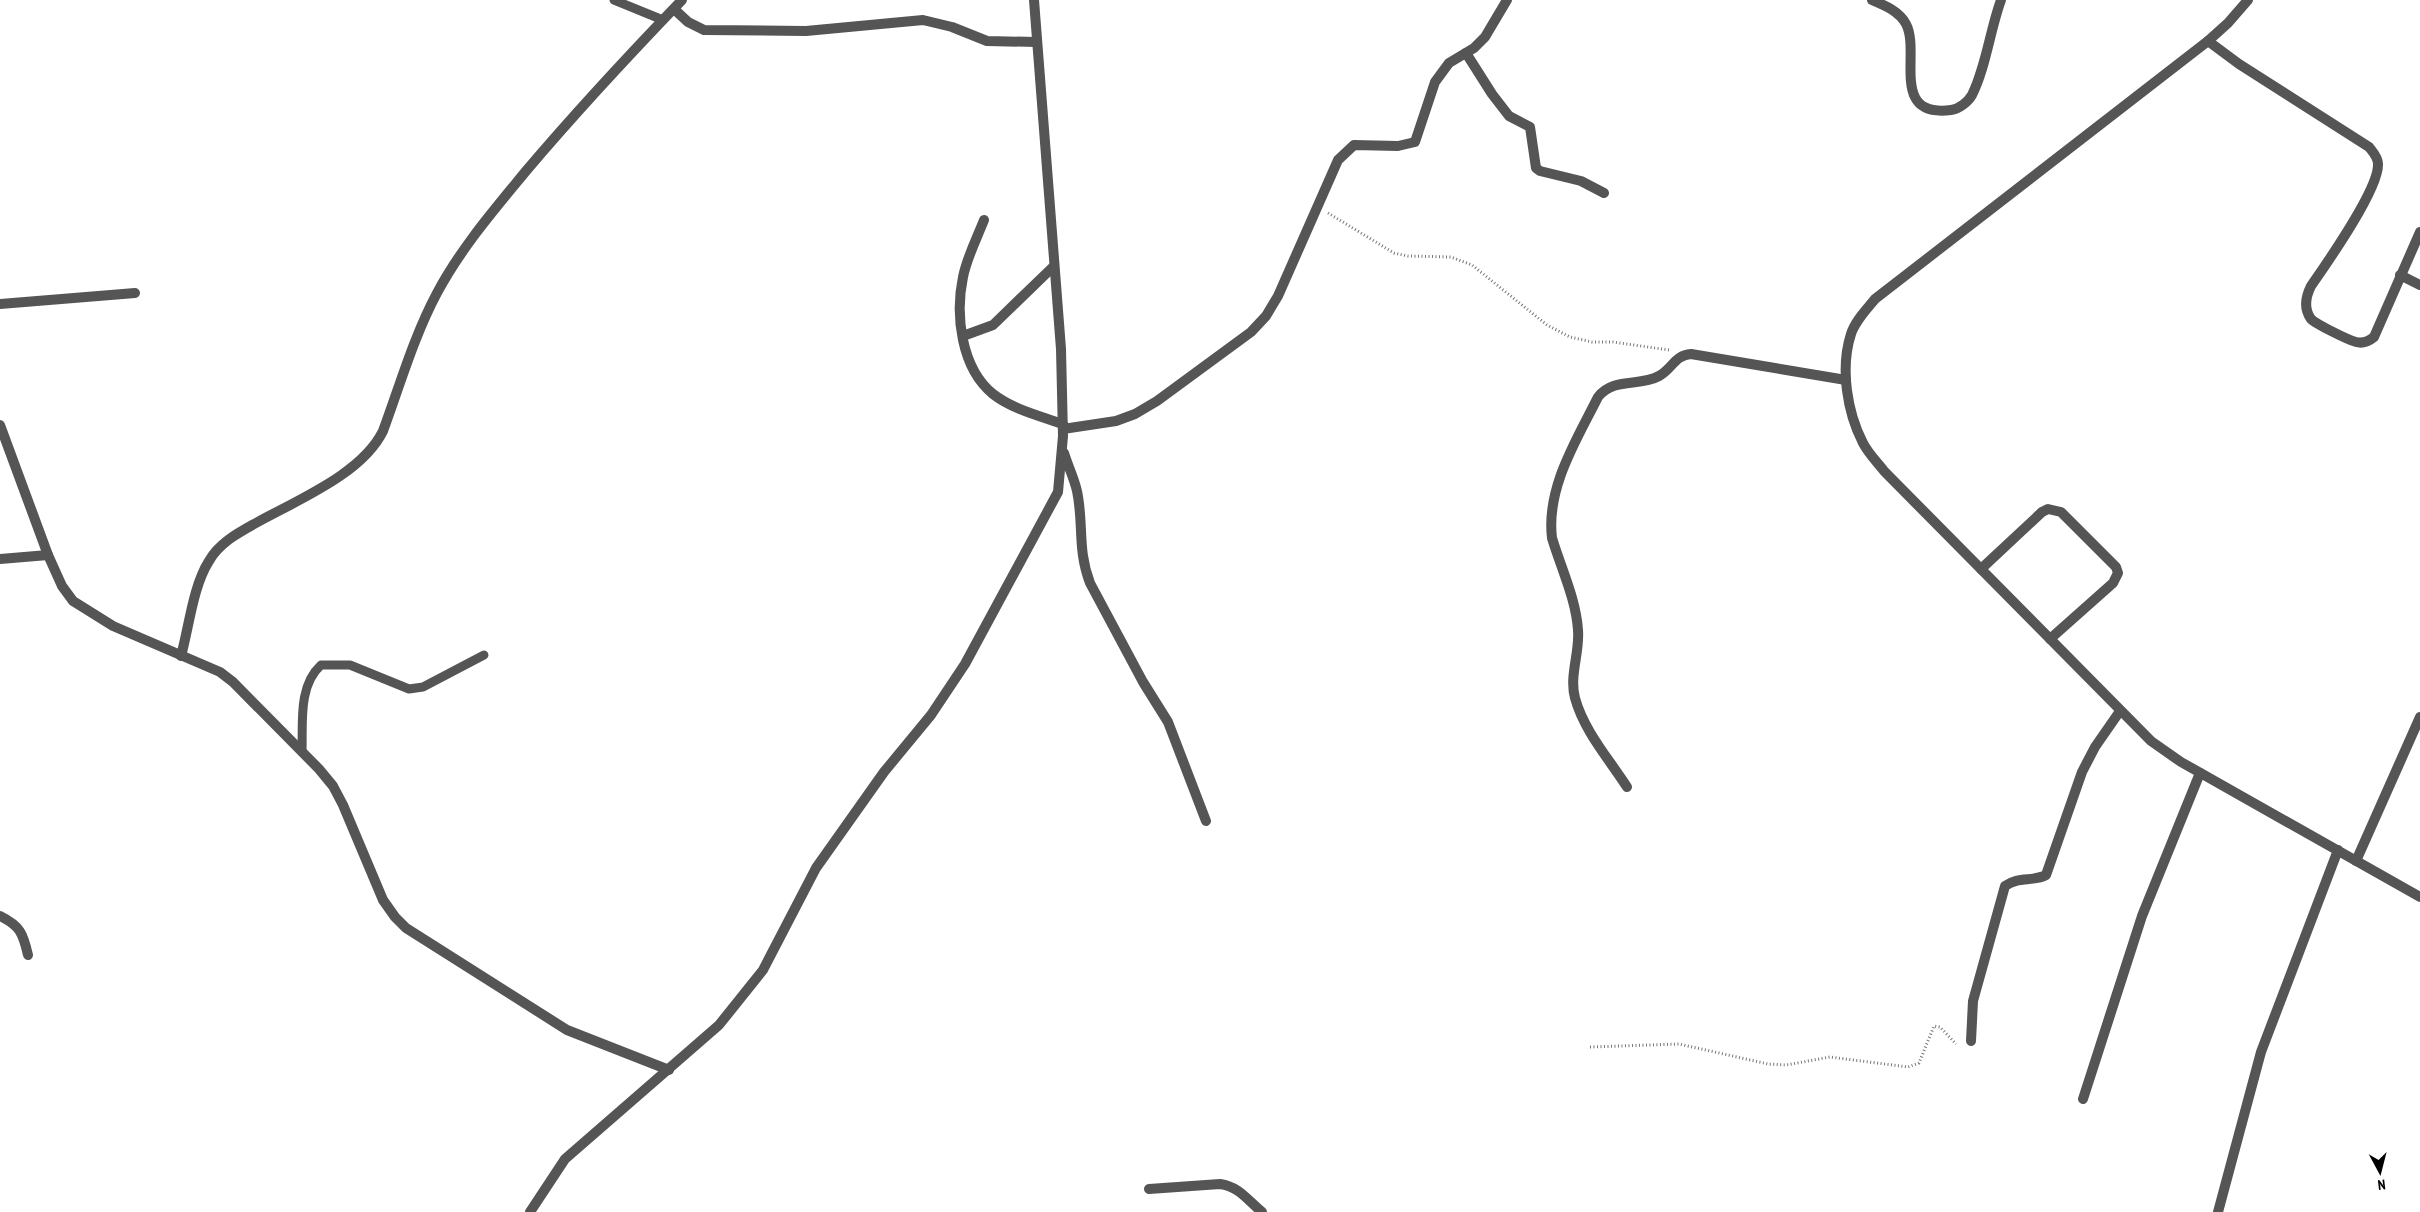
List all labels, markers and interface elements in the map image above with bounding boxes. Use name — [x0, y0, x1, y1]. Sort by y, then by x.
north arrow — [2355, 1147, 2405, 1197]
text: N — [2377, 1176, 2386, 1194]

